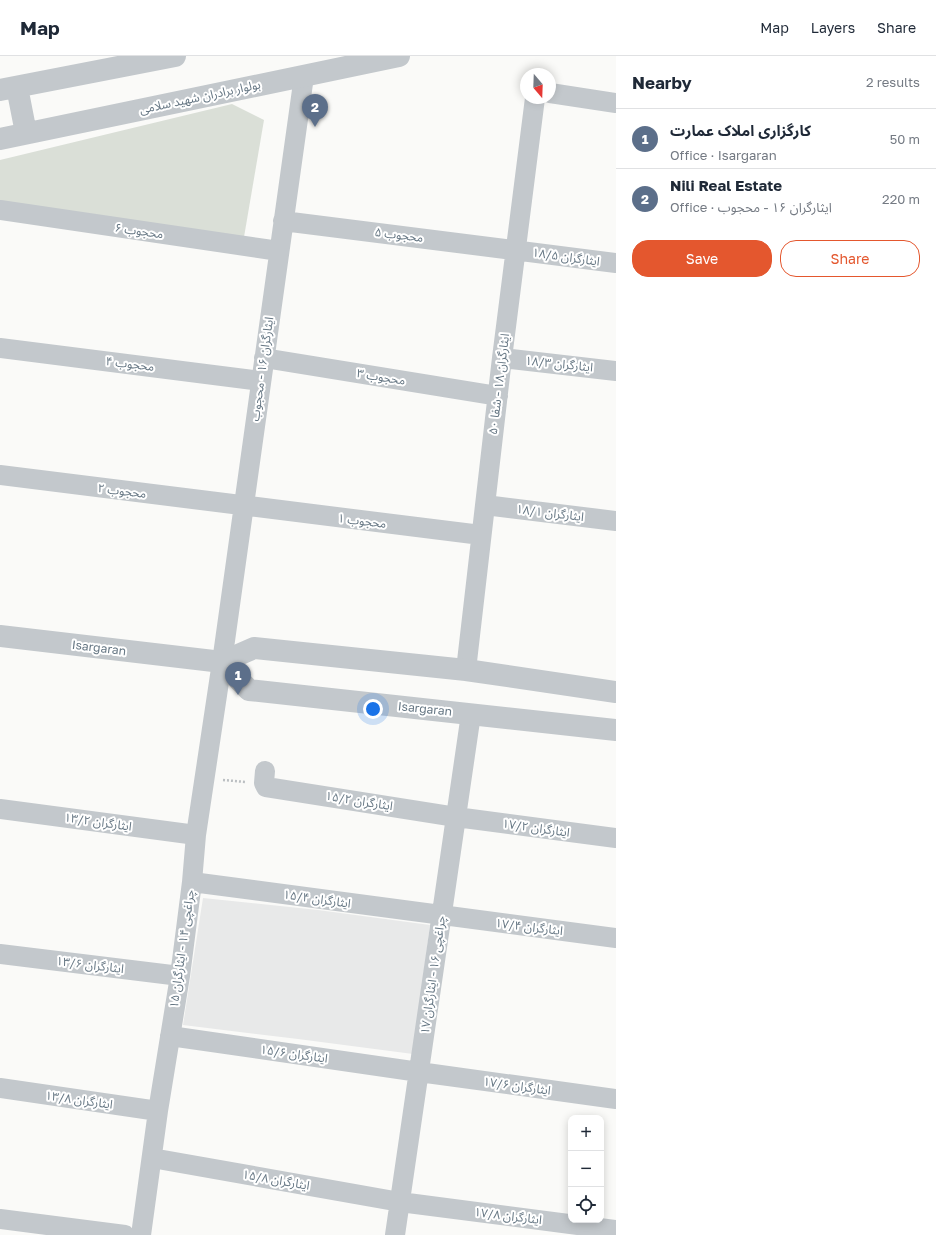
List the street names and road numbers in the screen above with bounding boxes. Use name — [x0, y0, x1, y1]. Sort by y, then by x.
street label: بولوار برادران شهید سلامی — [138, 76, 262, 117]
street label: محجوب ۶ — [114, 220, 164, 242]
street label: محجوب ۵ — [374, 224, 424, 245]
street label: ایثارگران ۱۸/۵ — [531, 244, 601, 269]
street label: ایثارگران ۱۶ - محجوب — [247, 316, 277, 422]
street label: ایثارگران ۱۸ - شفا ۵۰ — [485, 332, 512, 435]
street label: ایثارگران ۱۸/۳ — [524, 352, 594, 375]
street label: محجوب ۴ — [105, 353, 155, 374]
street label: محجوب ۳ — [356, 365, 406, 388]
street label: محجوب ۲ — [97, 480, 147, 501]
street label: ایثارگران ۱۸/۱ — [515, 501, 585, 524]
street label: محجوب ۱ — [337, 510, 387, 531]
street label: Isargaran — [71, 637, 127, 658]
street label: Isargaran — [397, 698, 453, 719]
street label: ایثارگران ۱۵/۲ — [324, 788, 394, 813]
street label: ایثارگران ۱۳/۲ — [63, 809, 133, 834]
street label: ایثارگران ۱۷/۲ — [501, 815, 571, 840]
street label: ایثارگران ۱۵/۴ — [282, 886, 352, 911]
street label: چراغچی ۱۴ - ایثارگران ۱۵ — [166, 889, 198, 1009]
street label: چراغچی ۱۶ - ایثارگران ۱۷ — [417, 915, 449, 1035]
street label: ایثارگران ۱۷/۴ — [494, 915, 564, 938]
street label: ایثارگران ۱۳/۶ — [55, 953, 125, 976]
street label: ایثارگران ۱۵/۶ — [259, 1041, 329, 1066]
street label: ایثارگران ۱۷/۶ — [482, 1073, 552, 1098]
street label: ایثارگران ۱۳/۸ — [44, 1087, 114, 1112]
street label: ایثارگران ۱۵/۸ — [241, 1166, 311, 1193]
street label: ایثارگران ۱۷/۸ — [473, 1204, 543, 1227]

